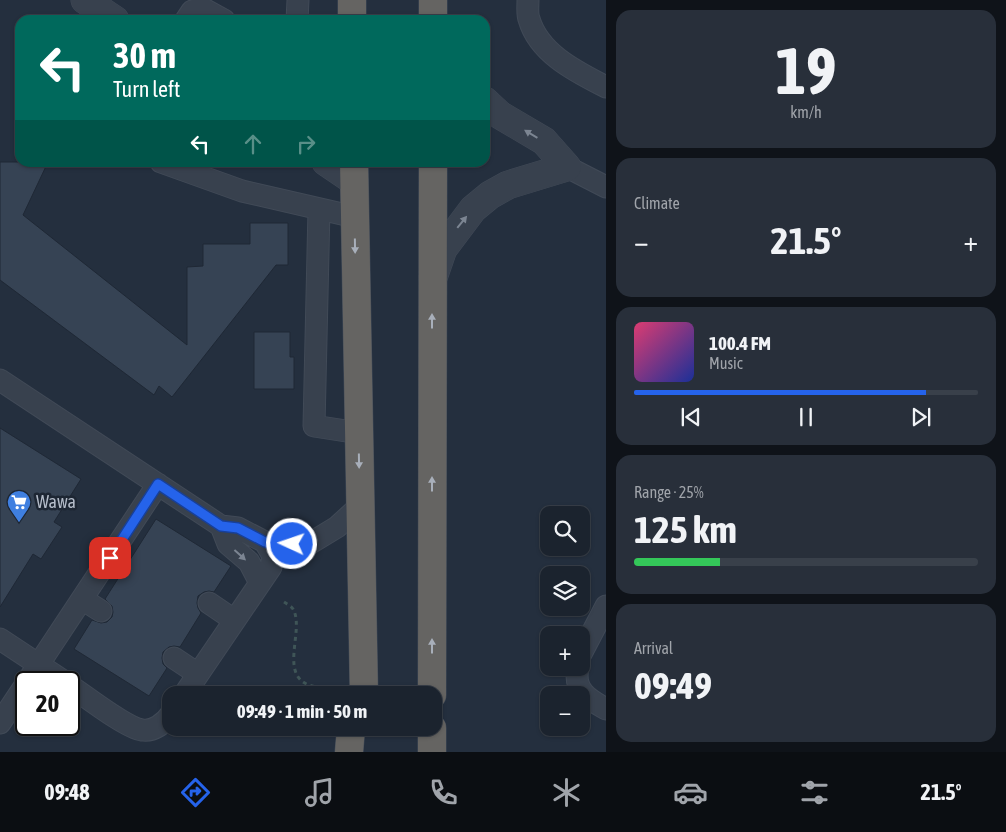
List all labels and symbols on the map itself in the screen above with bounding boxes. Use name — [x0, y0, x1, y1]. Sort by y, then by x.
one-way arrow — [525, 129, 538, 138]
one-way arrow — [456, 216, 467, 229]
one-way arrow — [351, 238, 359, 254]
one-way arrow — [428, 313, 436, 329]
one-way arrow — [356, 453, 364, 469]
one-way arrow — [428, 476, 436, 492]
supermarket icon: Wawa — [6, 489, 32, 523]
place label: Wawa — [36, 491, 76, 512]
position arrow — [265, 517, 317, 569]
pin — [89, 537, 131, 579]
one-way arrow — [234, 549, 247, 560]
one-way arrow — [428, 638, 436, 654]
speed limit sign: 20 — [15, 671, 80, 736]

